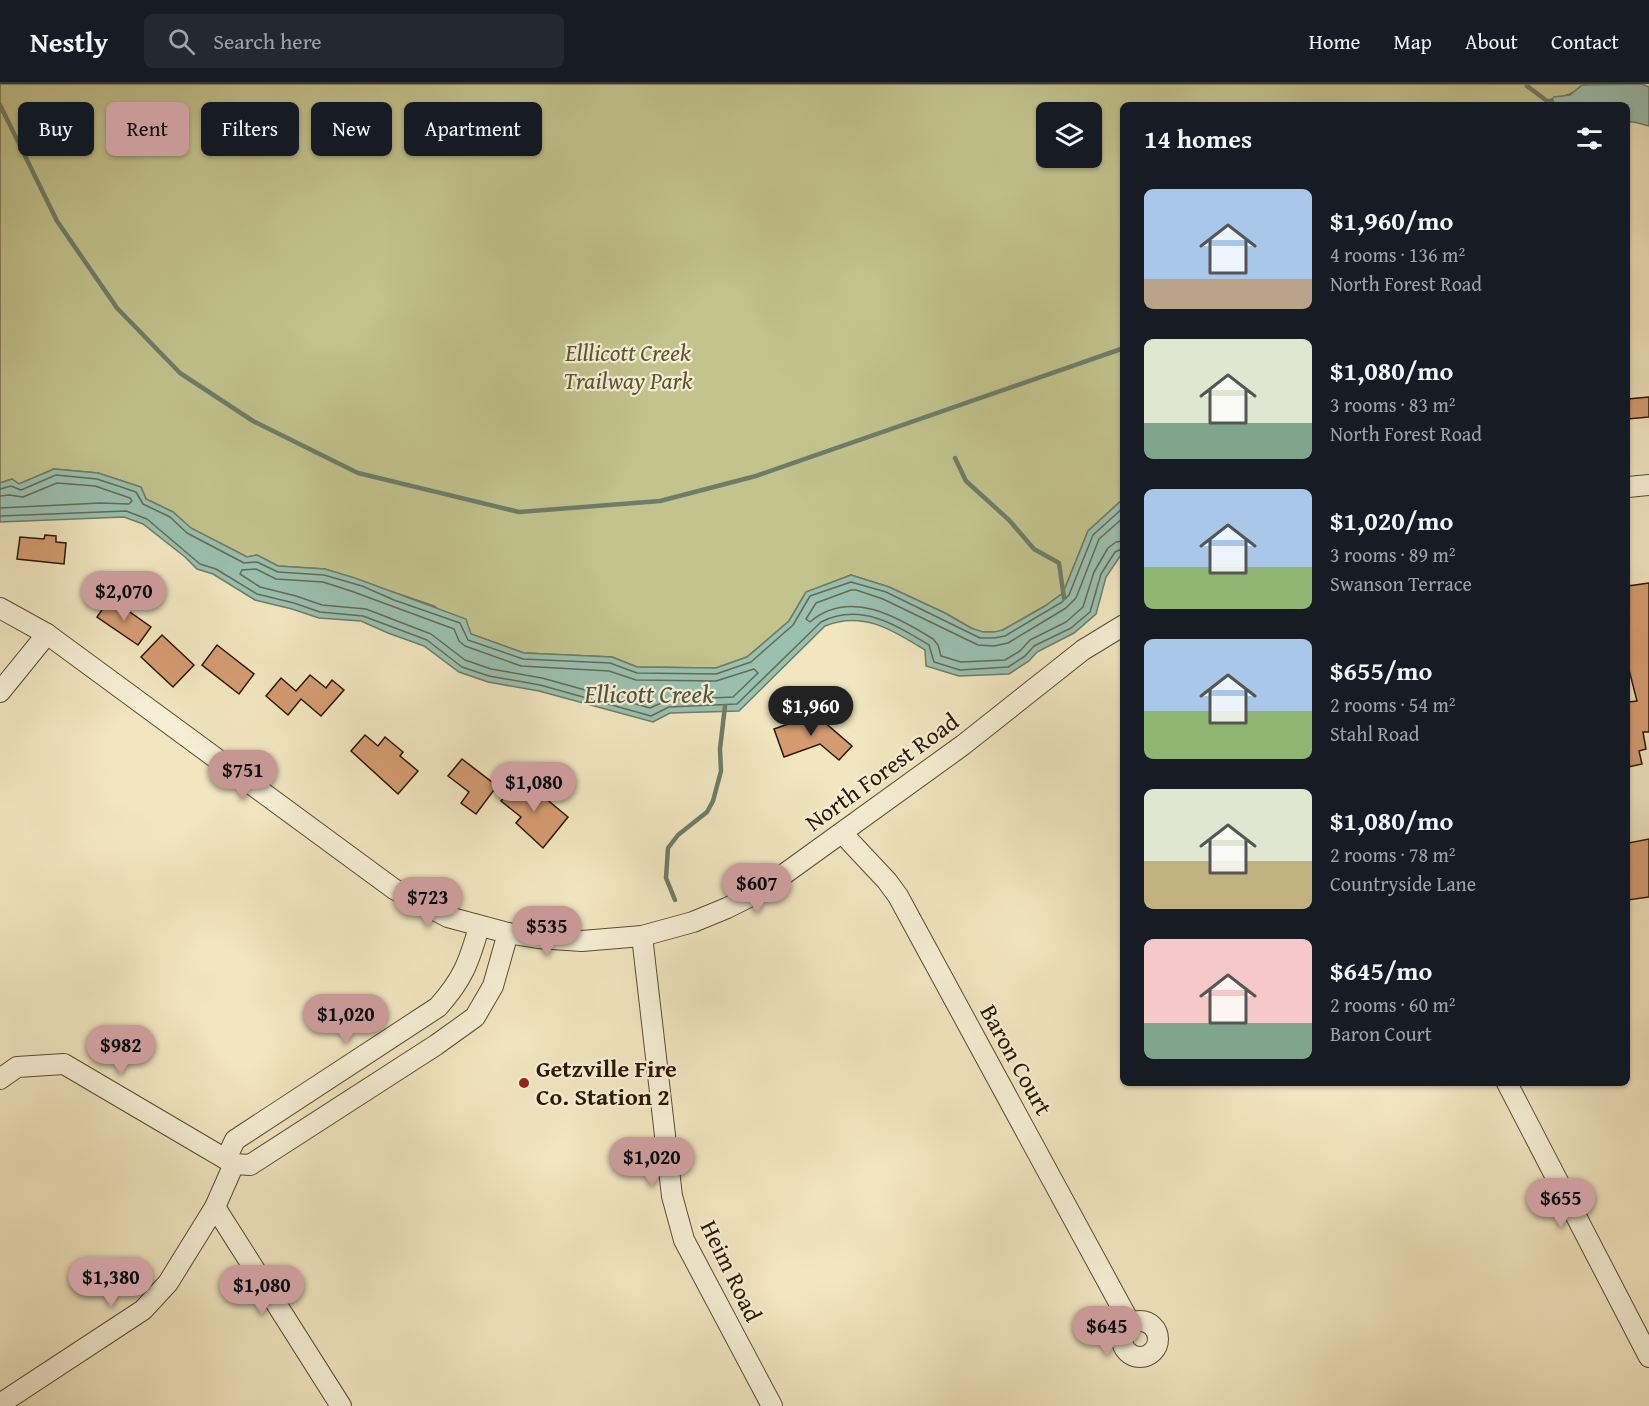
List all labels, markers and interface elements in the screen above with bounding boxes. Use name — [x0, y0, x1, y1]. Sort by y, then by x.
search box — [144, 14, 564, 68]
text: Nestly — [30, 21, 108, 62]
icon: search — [165, 25, 198, 58]
text: Search here — [213, 25, 322, 57]
text: Home — [1309, 26, 1360, 57]
text: Map — [1393, 26, 1432, 57]
text: About — [1465, 26, 1518, 57]
text: Contact — [1551, 26, 1619, 57]
chip: Buy — [18, 102, 94, 156]
chip: Rent — [106, 102, 189, 156]
chip: Filters — [201, 102, 299, 156]
chip: New — [311, 102, 392, 156]
chip: Apartment — [404, 102, 542, 156]
map controls — [1036, 102, 1102, 168]
button: layers — [1036, 102, 1102, 168]
text: 14 homes — [1144, 119, 1252, 158]
icon: filters — [1573, 122, 1606, 155]
text: $1,960/mo — [1330, 201, 1453, 240]
icon: home — [1192, 213, 1264, 285]
text: 4 rooms · 136 m² — [1330, 240, 1465, 269]
text: North Forest Road — [1330, 269, 1482, 298]
park label: Elllicott Creek Trailway Park — [563, 335, 693, 398]
text: $1,080/mo — [1330, 351, 1453, 390]
icon: home — [1192, 363, 1264, 435]
text: 3 rooms · 83 m² — [1330, 390, 1456, 419]
text: North Forest Road — [1330, 419, 1482, 448]
text: $1,020/mo — [1330, 501, 1453, 540]
icon: home — [1192, 513, 1264, 585]
text: 3 rooms · 89 m² — [1330, 540, 1456, 569]
text: Swanson Terrace — [1330, 569, 1472, 598]
pin: $2,070 — [75, 571, 173, 622]
text: $2,070 — [95, 576, 153, 605]
text: $655/mo — [1330, 651, 1432, 690]
icon: home — [1192, 663, 1264, 735]
water label: Ellicott Creek — [583, 674, 714, 713]
pin: $1,960 — [762, 686, 860, 737]
text: 2 rooms · 54 m² — [1330, 690, 1456, 719]
text: $1,960 — [782, 691, 840, 720]
street label: North Forest Road — [798, 704, 966, 839]
text: Stahl Road — [1330, 719, 1419, 748]
pin: $751 — [207, 750, 279, 801]
text: $751 — [222, 755, 264, 784]
pin: $1,080 — [485, 762, 583, 813]
text: $1,080 — [505, 767, 563, 796]
text: $1,080/mo — [1330, 801, 1453, 840]
icon: home — [1192, 813, 1264, 885]
text: 2 rooms · 78 m² — [1330, 840, 1456, 869]
pin: $607 — [721, 863, 793, 914]
text: $607 — [736, 868, 778, 897]
text: Countryside Lane — [1330, 869, 1476, 898]
pin: $723 — [392, 877, 464, 928]
text: $723 — [407, 882, 449, 911]
pin: $535 — [511, 906, 583, 957]
text: $535 — [526, 911, 568, 940]
text: $645/mo — [1330, 951, 1432, 990]
icon: home — [1192, 963, 1264, 1035]
text: 2 rooms · 60 m² — [1330, 990, 1456, 1019]
pin: $1,020 — [297, 994, 395, 1045]
street label: Baron Court — [972, 998, 1062, 1122]
text: $1,020 — [317, 999, 375, 1028]
text: Baron Court — [1330, 1019, 1432, 1048]
pin: $982 — [85, 1025, 157, 1076]
text: $982 — [100, 1030, 142, 1059]
place label: Getzville Fire Co. Station 2 — [536, 1051, 677, 1114]
marker: Getzville Fire Co. Station 2 — [517, 1076, 531, 1090]
pin: $1,020 — [603, 1137, 701, 1188]
text: $1,020 — [623, 1142, 681, 1171]
pin: $655 — [1525, 1178, 1597, 1229]
text: $655 — [1540, 1183, 1582, 1212]
street label: Heim Road — [692, 1214, 771, 1328]
pin: $1,380 — [62, 1257, 160, 1308]
text: $1,380 — [82, 1262, 140, 1291]
pin: $1,080 — [213, 1265, 311, 1316]
text: $1,080 — [233, 1270, 291, 1299]
pin: $645 — [1071, 1306, 1143, 1357]
text: $645 — [1086, 1311, 1128, 1340]

